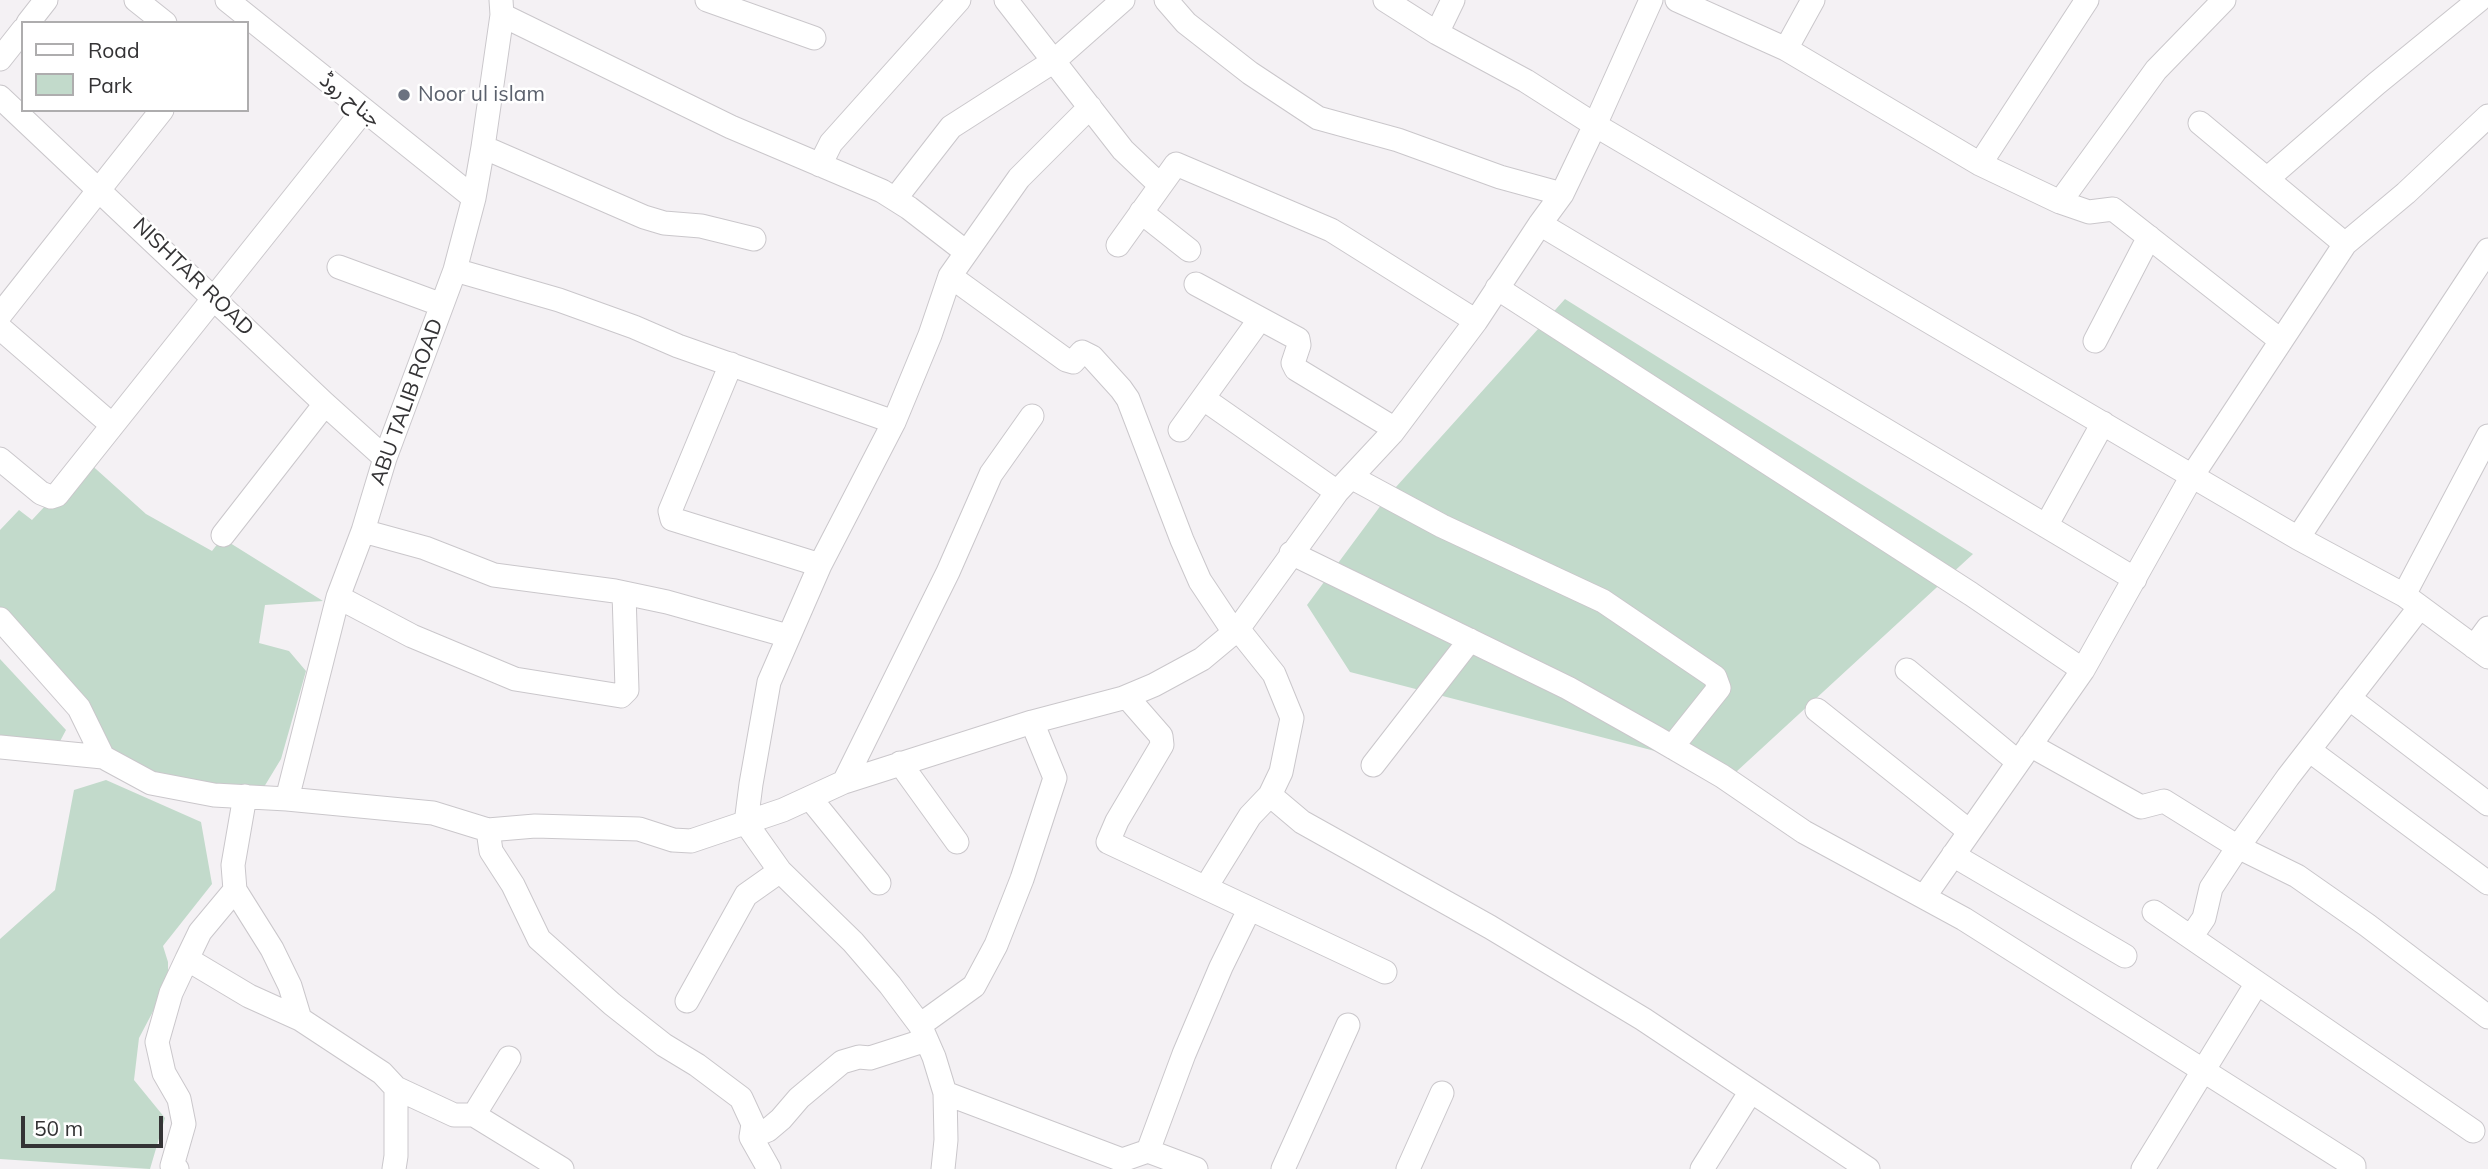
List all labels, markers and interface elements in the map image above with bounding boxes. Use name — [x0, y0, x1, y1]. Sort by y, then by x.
legend — [21, 21, 248, 112]
text: Road — [88, 37, 139, 63]
street label: جناح روڈ — [314, 68, 386, 132]
text: Park — [88, 72, 132, 98]
place label: Noor ul islam — [418, 82, 545, 108]
marker: Noor ul islam — [396, 87, 412, 103]
street label: NISHTAR ROAD — [127, 213, 259, 341]
street label: ABU TALIB ROAD — [365, 315, 449, 489]
scale bar — [24, 1102, 166, 1146]
text: 50 m — [34, 1115, 83, 1141]

